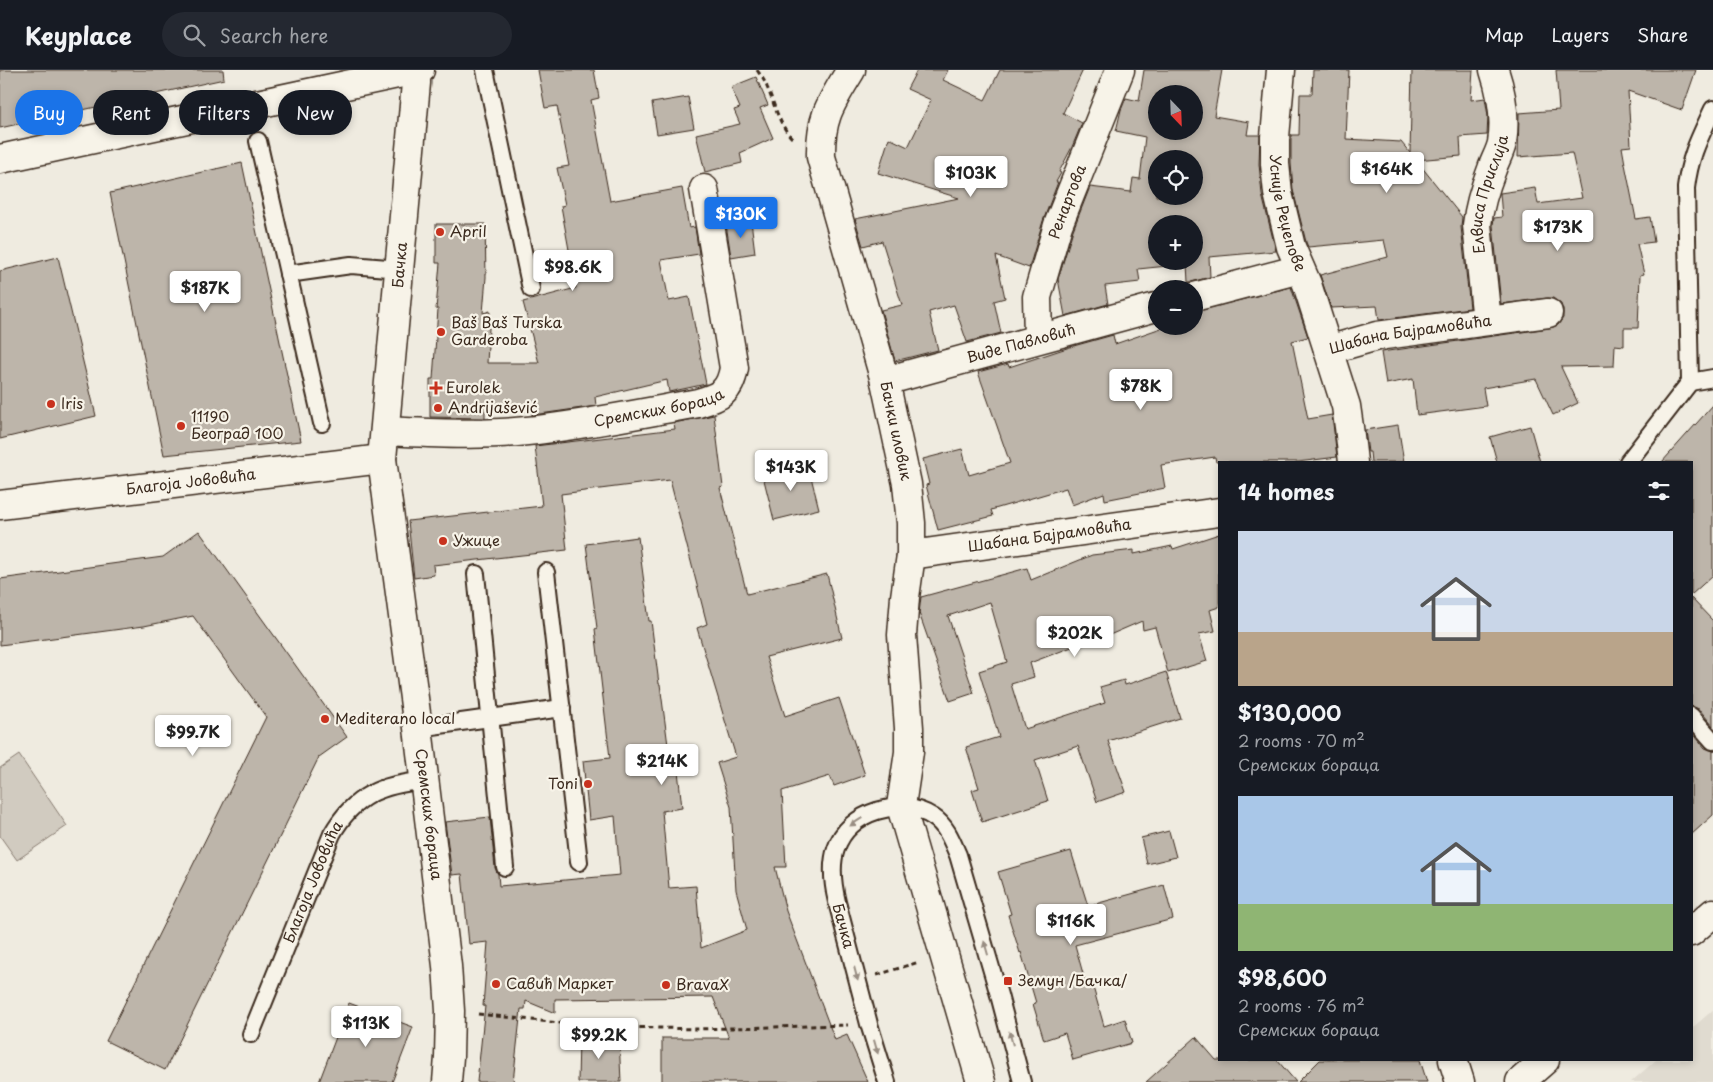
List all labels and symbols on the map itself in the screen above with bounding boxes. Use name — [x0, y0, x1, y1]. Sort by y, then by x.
north arrow — [1148, 85, 1202, 140]
street label: Елвиса Прислија — [1464, 133, 1513, 255]
pin: $164K — [1352, 152, 1422, 194]
street label: Усније Реџепове — [1265, 155, 1313, 275]
pin: $103K — [936, 156, 1006, 198]
street label: Ренартова — [1042, 160, 1091, 241]
pin: $130K — [706, 196, 776, 239]
pin: $173K — [1523, 210, 1593, 252]
place label: April — [450, 219, 487, 242]
marker: April — [434, 226, 446, 238]
street label: Бачка — [385, 241, 412, 289]
pin: $98.6K — [532, 250, 614, 292]
pin: $187K — [170, 270, 240, 313]
street label: Шабана Бајрамовића — [1326, 308, 1493, 359]
place label: Baš Baš Turska Garderoba — [451, 310, 562, 350]
street label: Виде Павловић — [964, 317, 1077, 368]
marker: Baš Baš Turska Garderoba — [435, 326, 447, 338]
pin: $78K — [1111, 368, 1171, 411]
place label: Eurolek — [446, 375, 501, 398]
street label: Бачки иловик — [875, 379, 919, 482]
street label: Сремских бораца — [592, 381, 728, 432]
marker: Eurolek — [430, 382, 442, 394]
place label: Iris — [61, 391, 83, 414]
place label: Andrijašević — [448, 395, 538, 418]
marker: Iris — [45, 398, 57, 410]
marker: Andrijašević — [432, 402, 444, 414]
place label: 11190 Београд 100 — [191, 404, 284, 444]
marker: 11190 Београд 100 — [175, 420, 187, 432]
pin: $143K — [756, 450, 826, 492]
street label: Благоја Јововића — [124, 461, 257, 500]
street label: Шабана Бајрамовића — [966, 511, 1133, 557]
place label: Ужице — [453, 528, 500, 551]
marker: Ужице — [437, 535, 449, 547]
pin: $202K — [1040, 616, 1110, 658]
place label: Mediterano local — [335, 706, 455, 729]
marker: Mediterano local — [319, 713, 331, 725]
pin: $99.7K — [152, 714, 234, 757]
pin: $214K — [627, 744, 697, 786]
street label: Сремских бораца — [411, 747, 450, 882]
place label: Toni — [548, 771, 578, 794]
marker: Toni — [582, 778, 594, 790]
street label: Благоја Јововића — [276, 815, 348, 946]
one-way arrow — [850, 818, 863, 827]
street label: Бачка — [827, 901, 862, 951]
pin: $116K — [1036, 904, 1106, 946]
one-way arrow — [981, 940, 989, 955]
one-way arrow — [852, 966, 860, 981]
place label: Земун /Бачка/ — [1018, 968, 1128, 991]
place label: Савић Маркет — [506, 971, 614, 994]
place label: BravaX — [676, 972, 729, 995]
marker: Земун /Бачка/ — [1002, 975, 1014, 987]
marker: Савић Маркет — [490, 978, 502, 990]
marker: BravaX — [660, 979, 672, 991]
pin: $113K — [331, 1006, 401, 1048]
pin: $99.2K — [558, 1018, 640, 1060]
one-way arrow — [1006, 1031, 1014, 1046]
one-way arrow — [873, 1039, 881, 1054]

